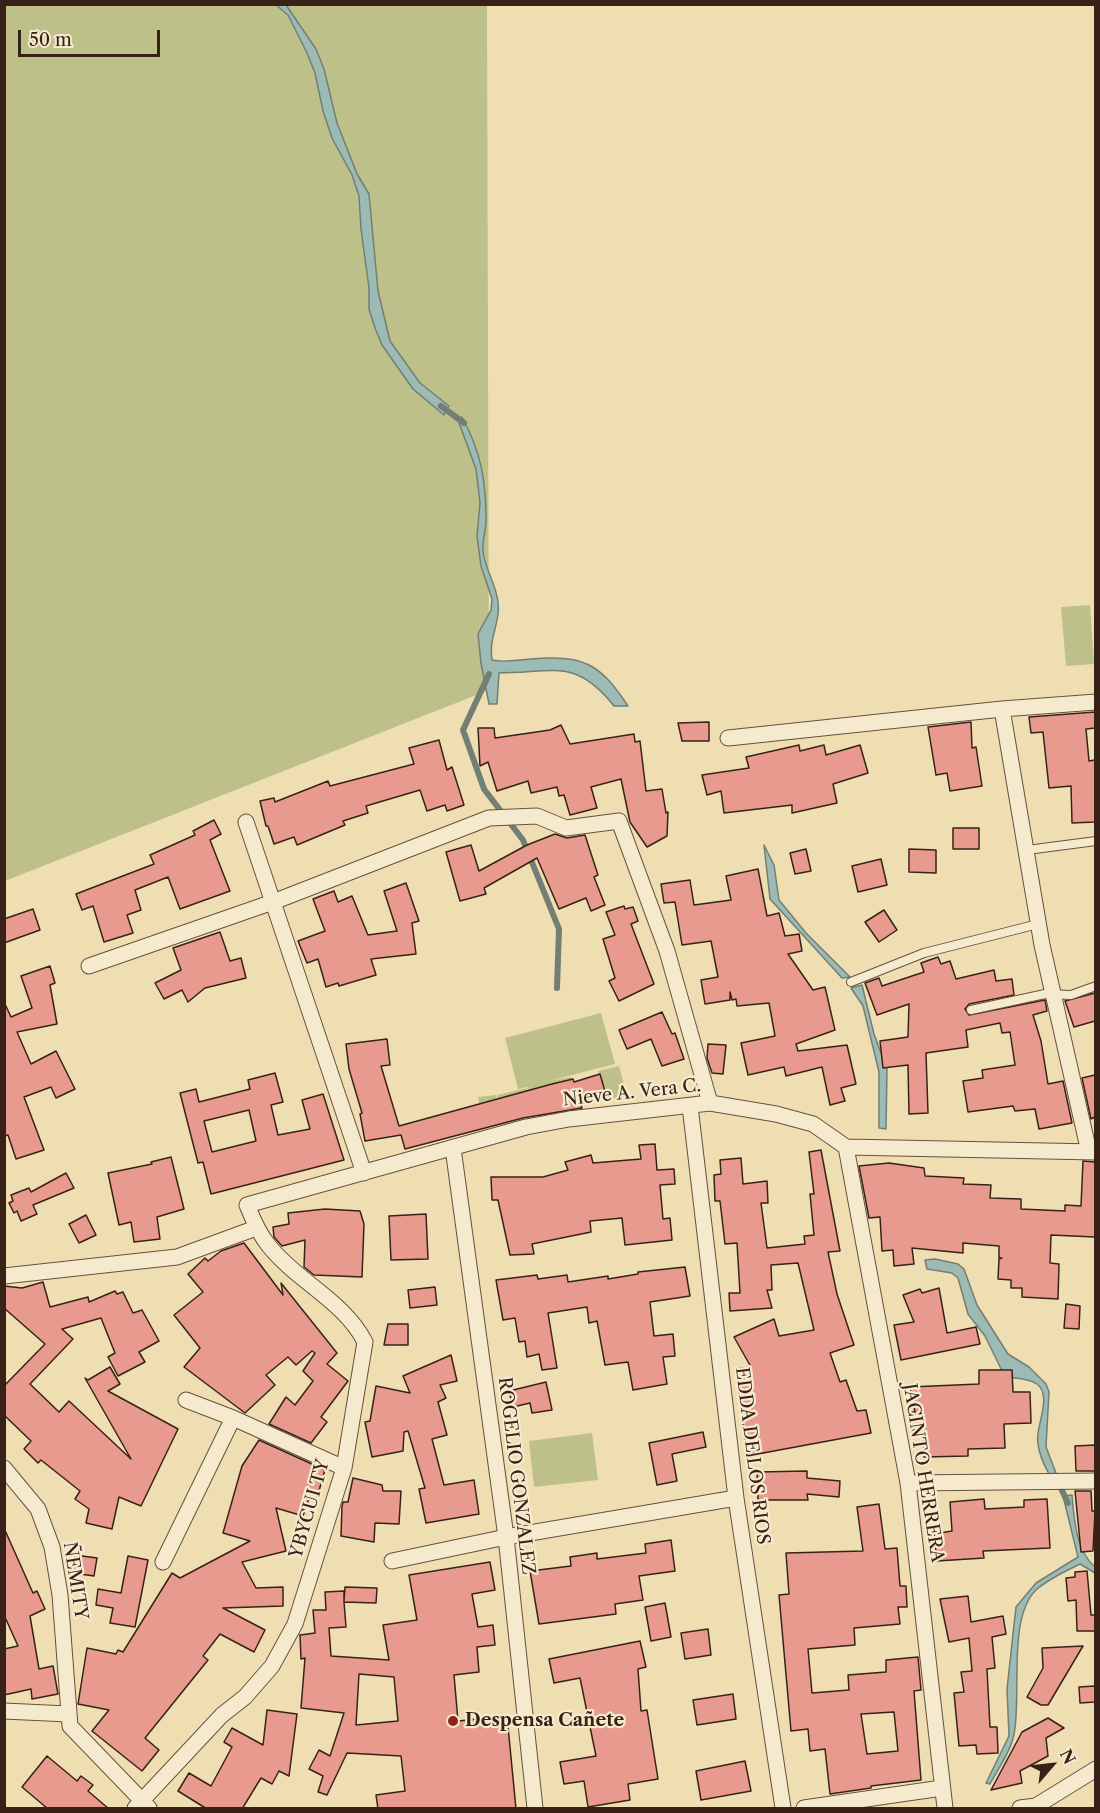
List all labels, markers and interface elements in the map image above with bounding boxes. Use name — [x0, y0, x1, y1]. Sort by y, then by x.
scale bar — [21, 18, 164, 56]
text: 50 m — [29, 29, 72, 51]
street label: Nieve A. Vera C. — [562, 1075, 702, 1111]
street label: EDDA DE LOS RIOS — [730, 1366, 774, 1546]
street label: ROGELIO GONZALEZ — [493, 1376, 539, 1576]
street label: JACINTO HERRERA — [898, 1382, 948, 1564]
street label: YBYCUI TY — [286, 1457, 334, 1561]
street label: ÑEMITY — [58, 1541, 92, 1621]
place label: Despensa Cañete — [465, 1710, 624, 1732]
marker: Despensa Cañete — [446, 1714, 460, 1728]
north arrow — [1022, 1735, 1082, 1795]
text: N — [1056, 1746, 1080, 1767]

